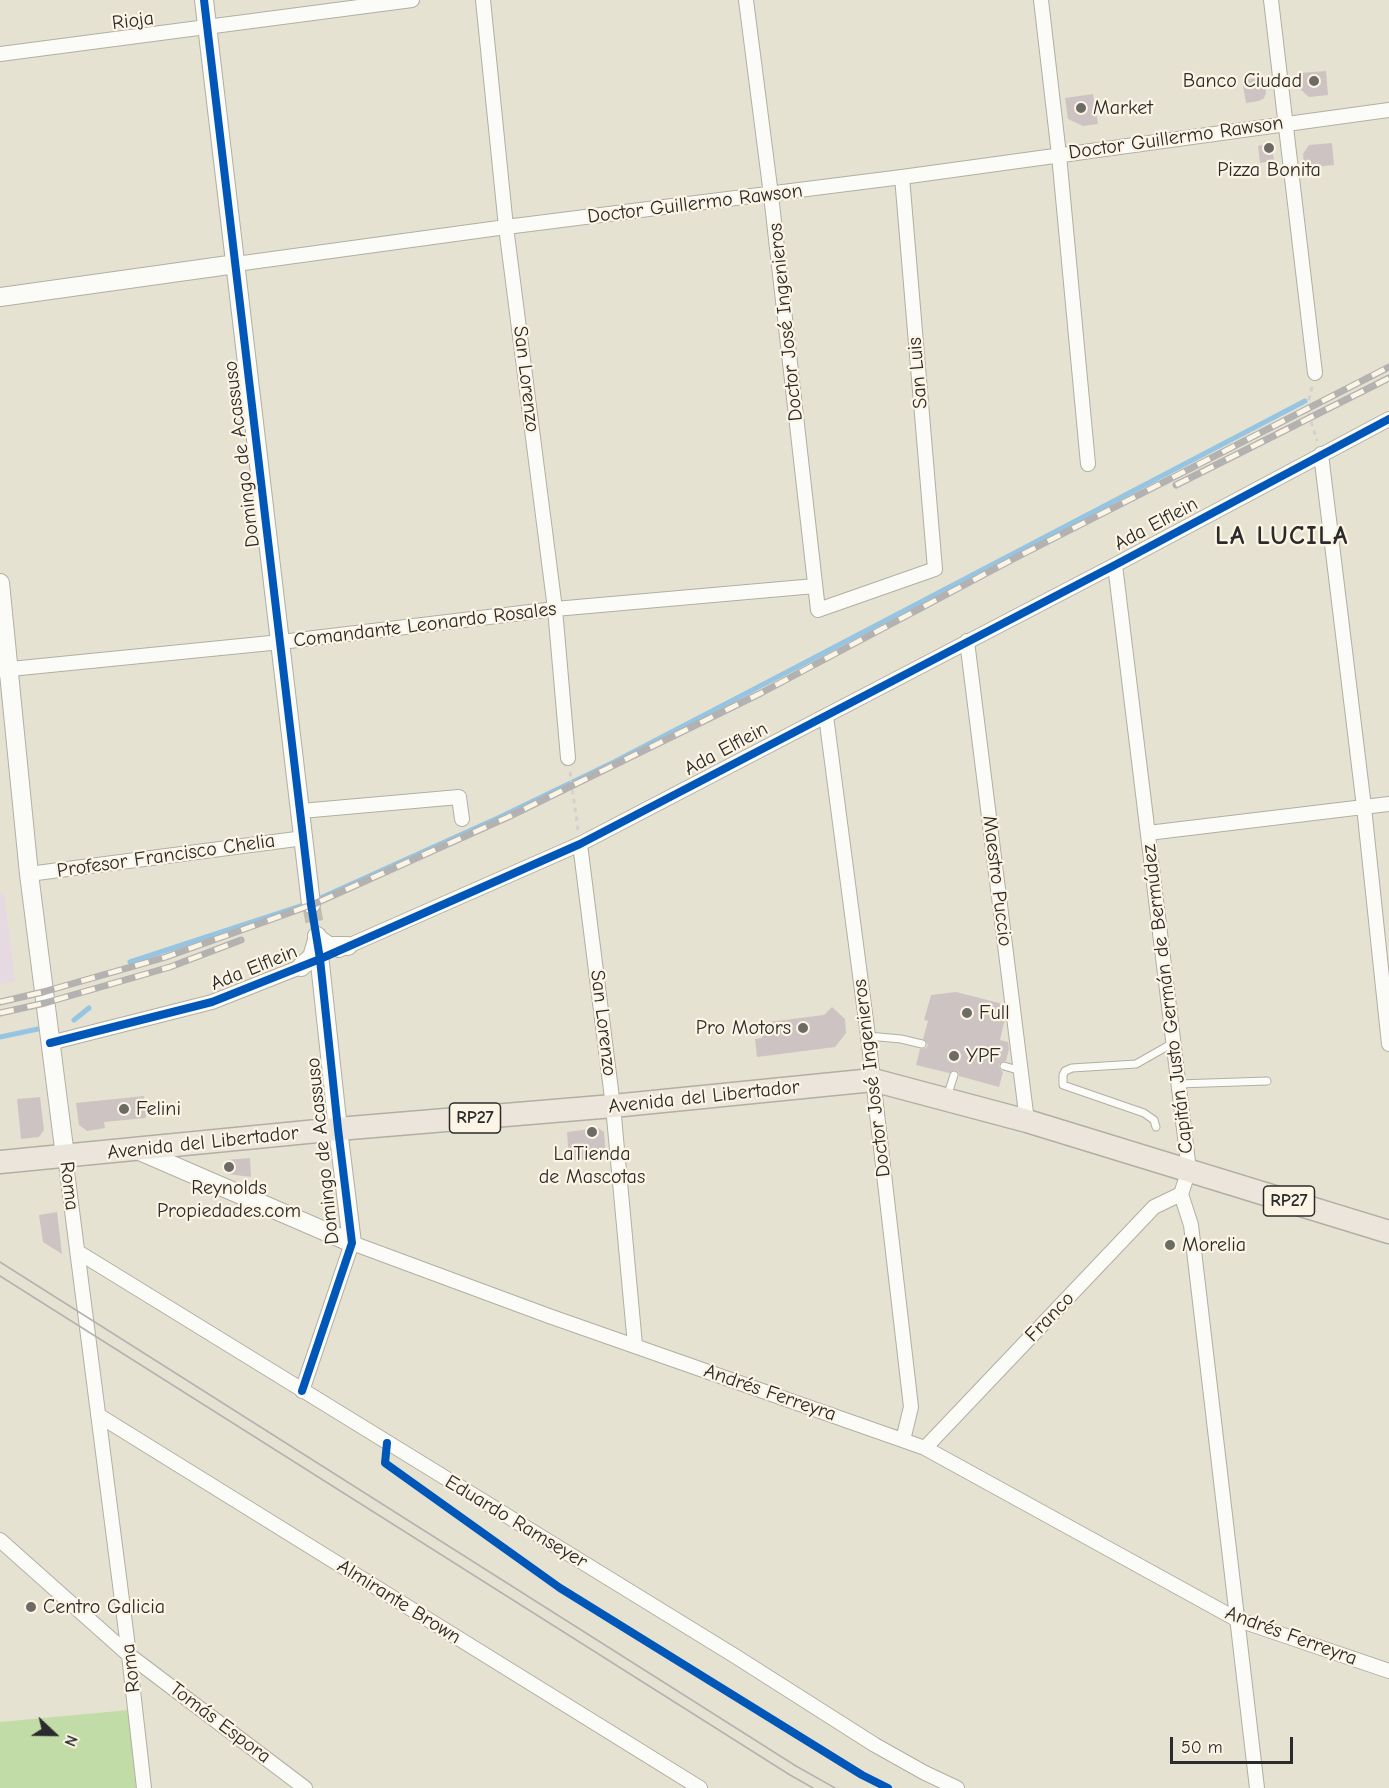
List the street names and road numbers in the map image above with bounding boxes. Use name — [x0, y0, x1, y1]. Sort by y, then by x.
street label: Rioja — [111, 7, 155, 35]
street label: Doctor Guillermo Rawson — [1067, 111, 1285, 165]
street label: Doctor Guillermo Rawson — [586, 179, 804, 229]
street label: Doctor José Ingenieros — [764, 222, 808, 422]
street label: San Lorenzo — [508, 325, 544, 433]
street label: San Luis — [903, 336, 933, 410]
street label: Domingo de Acassuso — [219, 359, 265, 549]
street label: Ada Elflein — [1110, 492, 1202, 556]
street label: Comandante Leonardo Rosales — [292, 597, 558, 653]
street label: Ada Elflein — [680, 717, 772, 781]
street label: Maestro Puccio — [977, 814, 1017, 948]
street label: Profesor Francisco Chelia — [55, 829, 277, 883]
street label: Capitán Justo Germán de Bermúdez — [1137, 843, 1199, 1155]
street label: Ada Elflein — [207, 940, 301, 996]
street label: San Lorenzo — [585, 969, 621, 1077]
street label: Doctor José Ingenieros — [848, 978, 896, 1178]
street label: Domingo de Acassuso — [301, 1056, 345, 1246]
street label: Avenida del Libertador — [607, 1075, 801, 1119]
road number: RP27 — [450, 1103, 500, 1133]
street label: Avenida del Libertador — [106, 1121, 300, 1165]
street label: Roma — [54, 1160, 84, 1212]
road number: RP27 — [1264, 1186, 1314, 1216]
street label: Franco — [1020, 1287, 1080, 1347]
street label: Andrés Ferreyra — [701, 1359, 839, 1427]
street label: Eduardo Ramseyer — [440, 1470, 592, 1574]
street label: Almirante Brown — [333, 1554, 465, 1650]
street label: Andrés Ferreyra — [1222, 1601, 1360, 1671]
street label: Roma — [116, 1642, 146, 1694]
street label: Tomás Espora — [165, 1677, 275, 1769]

